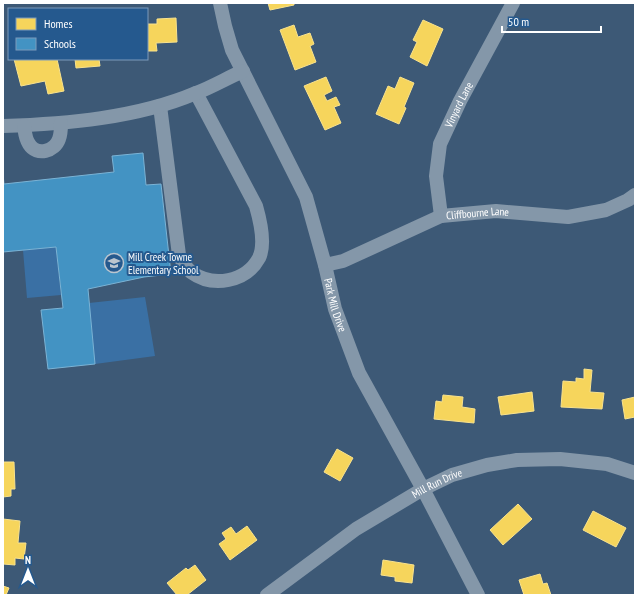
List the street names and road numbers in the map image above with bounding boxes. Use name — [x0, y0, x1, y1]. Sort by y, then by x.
street label: Vinyard Lane — [441, 79, 476, 131]
street label: Cliffbourne Lane — [446, 204, 510, 222]
street label: Park Mill Drive — [321, 277, 350, 334]
street label: Mill Run Drive — [409, 465, 464, 501]

